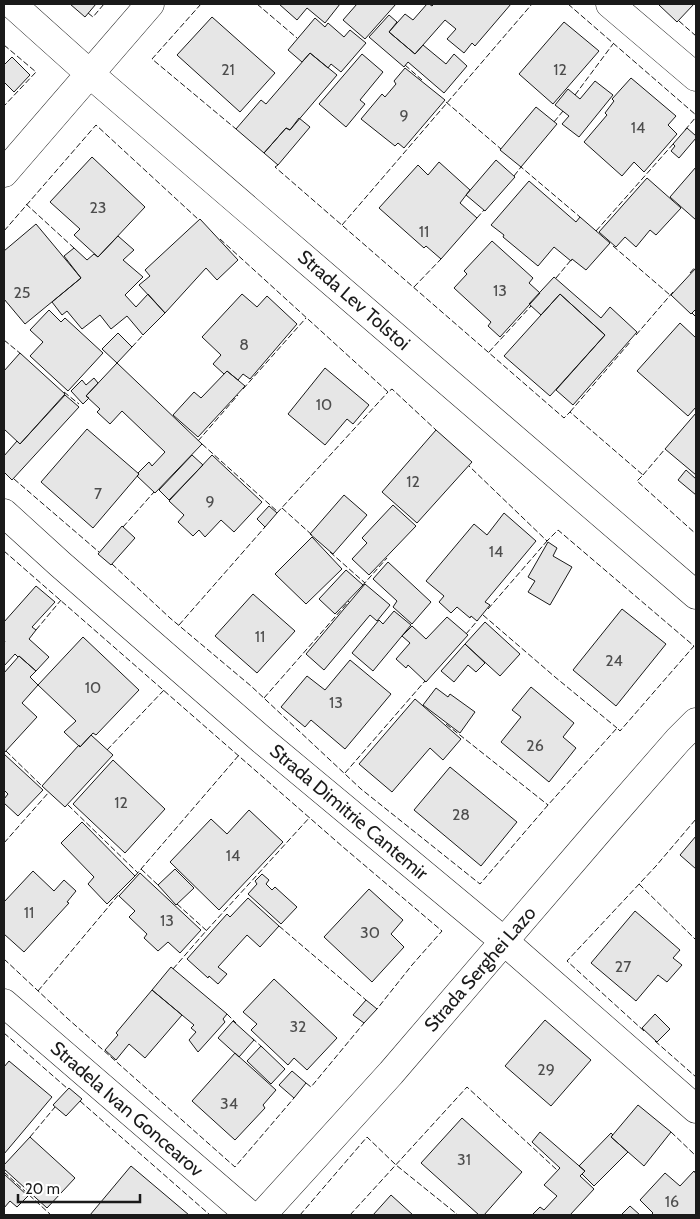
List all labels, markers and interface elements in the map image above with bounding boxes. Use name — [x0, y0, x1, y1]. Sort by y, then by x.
house number: 21 — [221, 60, 235, 79]
house number: 12 — [553, 60, 567, 79]
house number: 9 — [399, 106, 409, 125]
house number: 14 — [631, 118, 645, 137]
house number: 23 — [89, 198, 107, 217]
house number: 11 — [419, 222, 429, 241]
street label: Strada Lev Tolstoi — [293, 245, 415, 355]
house number: 13 — [493, 281, 507, 300]
house number: 25 — [13, 283, 31, 302]
house number: 8 — [239, 335, 249, 354]
house number: 10 — [316, 395, 332, 414]
house number: 12 — [406, 472, 420, 491]
house number: 7 — [94, 484, 102, 503]
house number: 9 — [205, 492, 215, 511]
house number: 14 — [489, 542, 503, 561]
house number: 11 — [255, 627, 265, 646]
house number: 24 — [605, 651, 623, 670]
house number: 10 — [85, 678, 101, 697]
house number: 13 — [329, 693, 343, 712]
house number: 26 — [526, 736, 544, 755]
street label: Strada Dimitrie Cantemir — [265, 739, 433, 885]
house number: 12 — [114, 793, 128, 812]
house number: 28 — [452, 805, 470, 824]
house number: 14 — [226, 846, 240, 865]
street label: Strada Serghei Lazo — [419, 902, 541, 1036]
house number: 11 — [24, 903, 34, 922]
house number: 13 — [160, 911, 174, 930]
house number: 30 — [360, 923, 380, 942]
house number: 27 — [615, 957, 631, 976]
house number: 32 — [289, 1017, 307, 1036]
street label: Stradela Ivan Goncearov — [46, 1036, 209, 1182]
house number: 29 — [537, 1060, 555, 1079]
house number: 34 — [220, 1094, 238, 1113]
house number: 31 — [457, 1150, 471, 1169]
scale bar — [18, 1172, 140, 1204]
text: 20 m — [25, 1180, 60, 1198]
house number: 16 — [665, 1192, 679, 1211]

